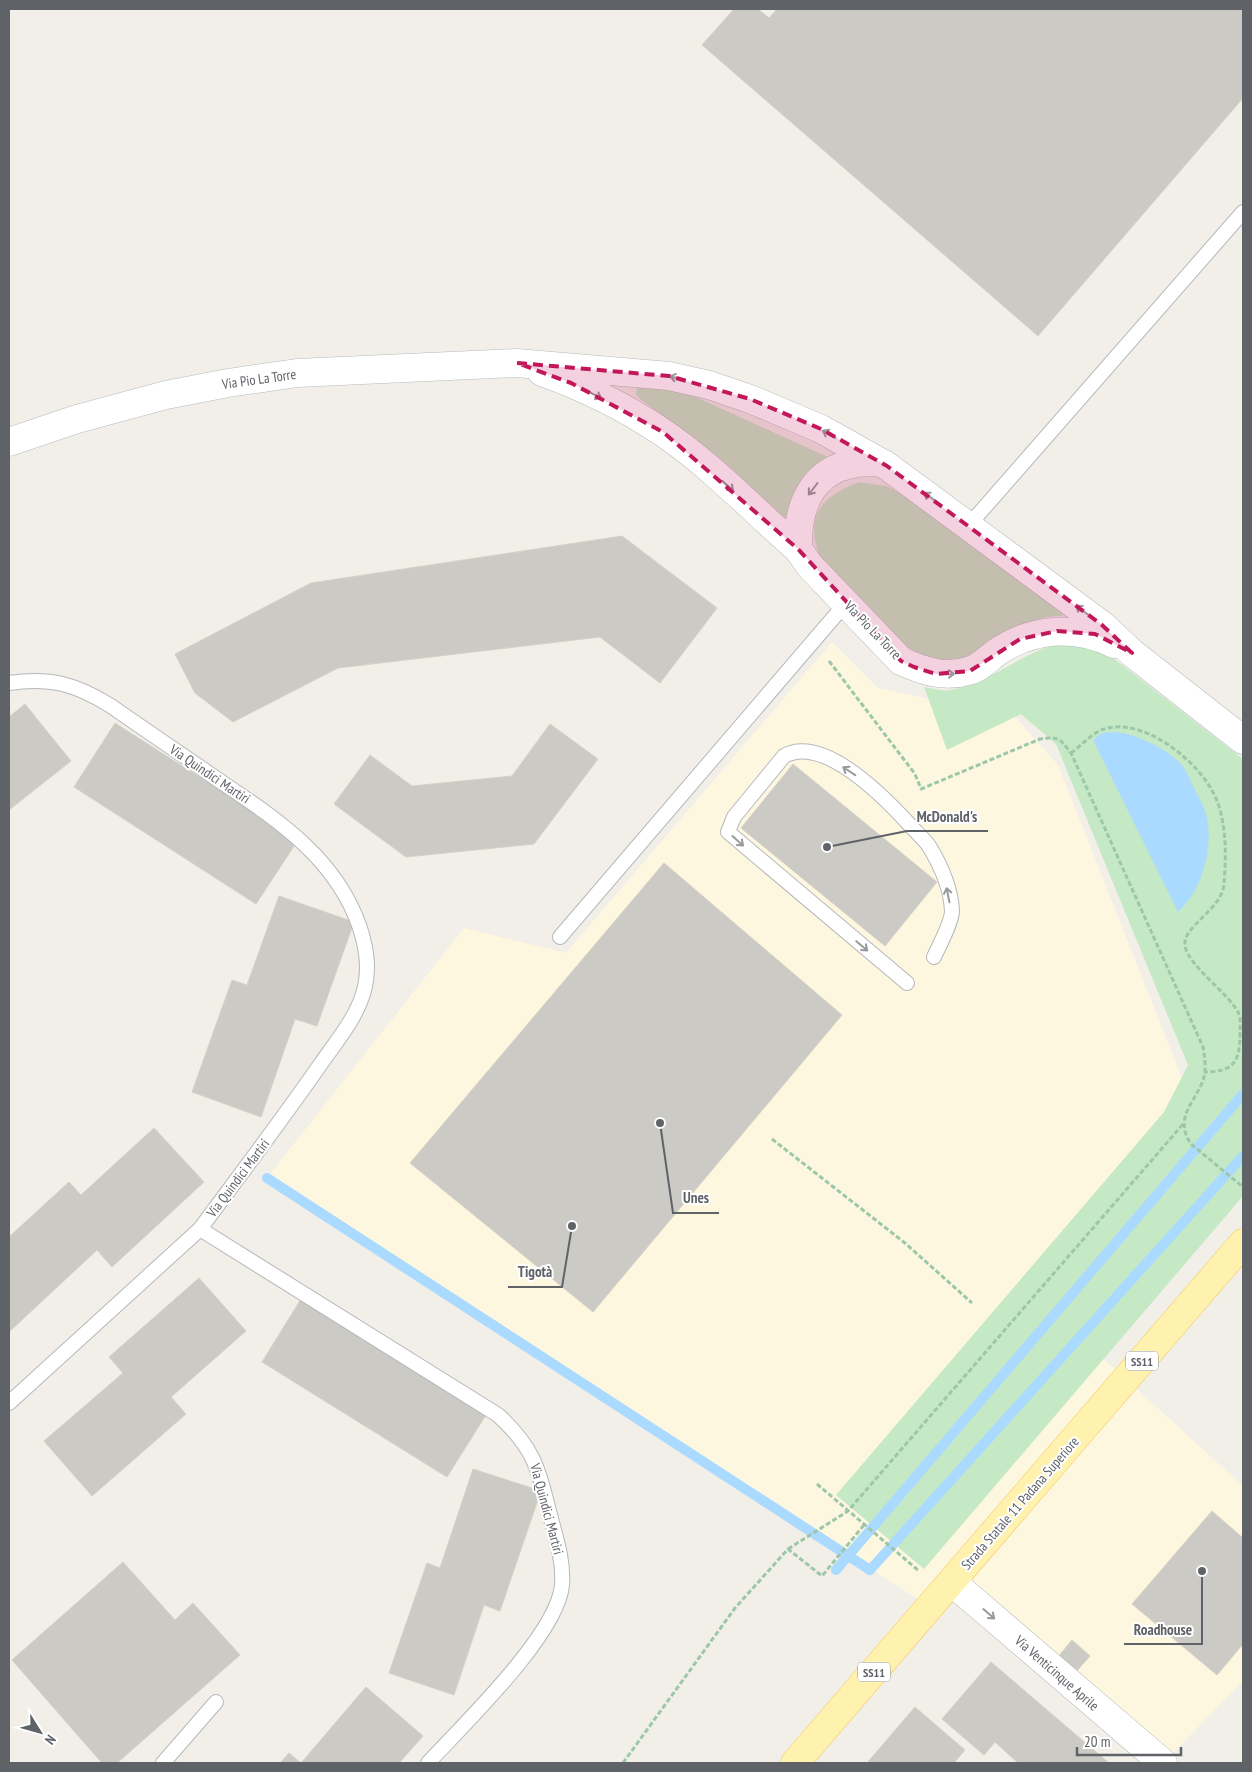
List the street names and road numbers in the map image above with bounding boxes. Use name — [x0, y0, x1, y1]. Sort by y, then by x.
street label: Via Pio La Torre — [220, 365, 297, 393]
street label: Via Pio La Torre — [840, 596, 906, 663]
street label: Via Quindici Martiri — [165, 740, 254, 808]
street label: Via Quindici Martiri — [202, 1135, 273, 1222]
road number: SS11 — [1126, 1352, 1158, 1370]
street label: Strada Statale 11 Padana Superiore — [957, 1432, 1083, 1573]
street label: Via Quindici Martiri — [526, 1461, 568, 1557]
street label: Via Venticinque Aprile — [1010, 1631, 1103, 1715]
road number: SS11 — [858, 1662, 890, 1681]

